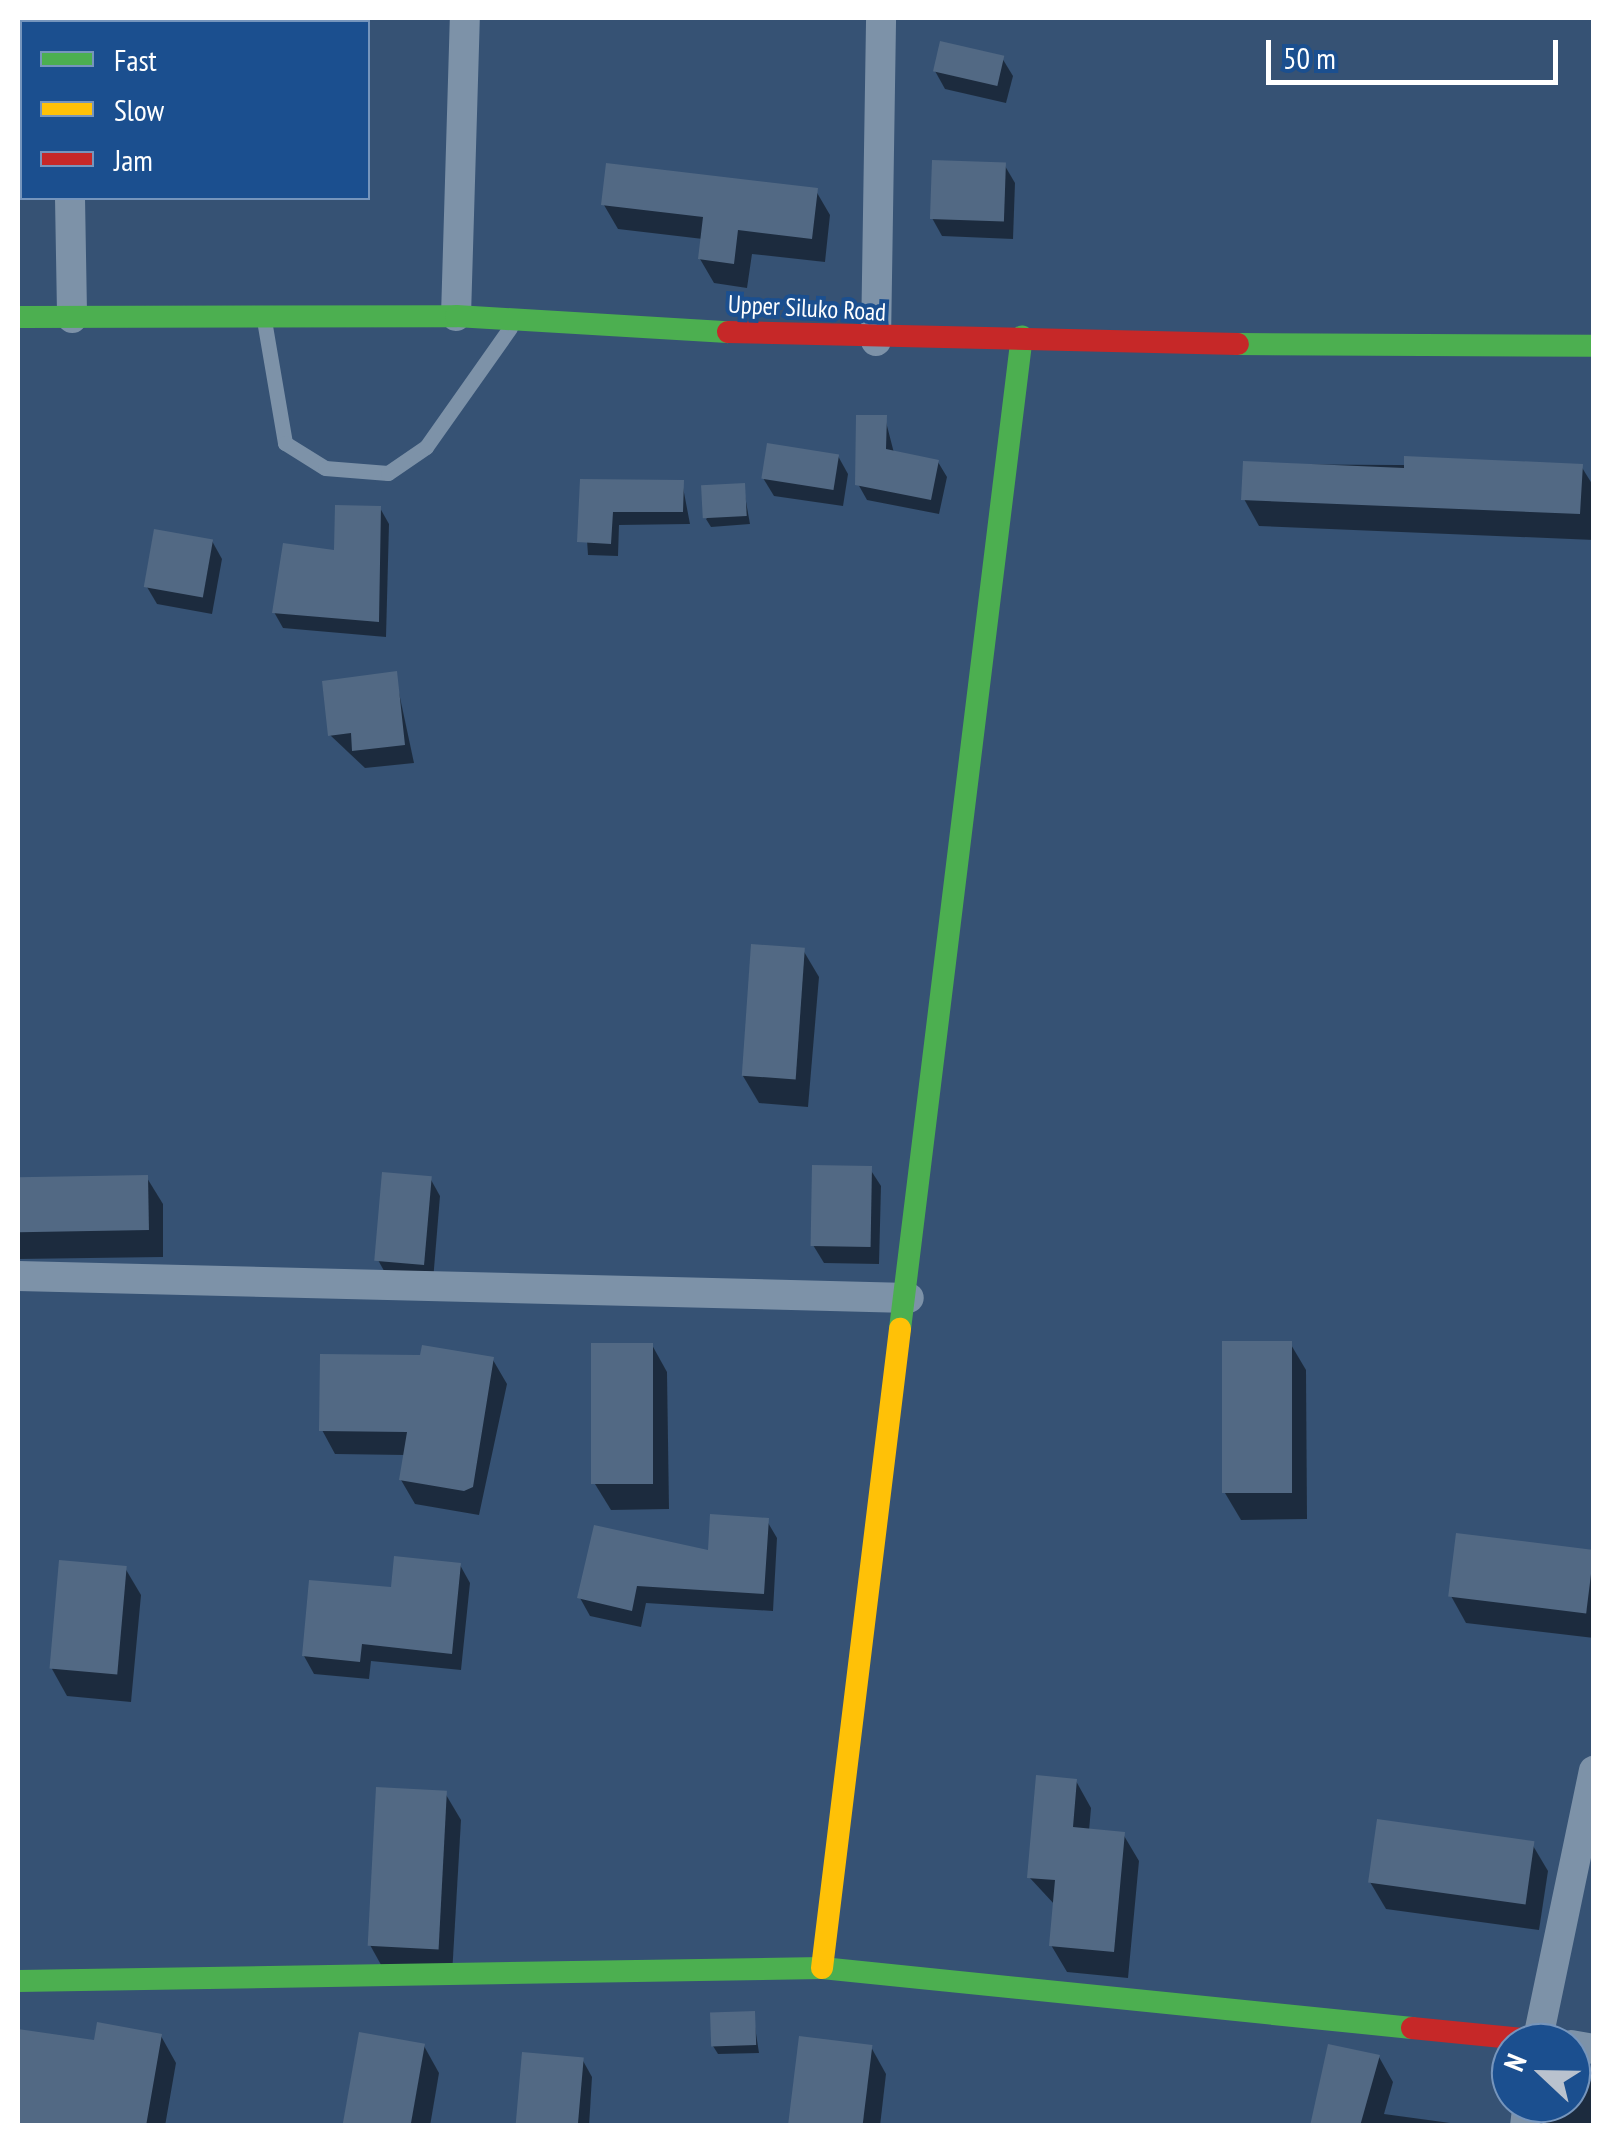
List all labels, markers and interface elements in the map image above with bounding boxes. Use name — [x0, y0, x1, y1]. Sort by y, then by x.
legend — [20, 20, 370, 200]
scale bar — [1271, 20, 1564, 82]
text: 50 m — [1283, 38, 1336, 77]
text: Fast — [114, 40, 157, 79]
text: Slow — [114, 90, 164, 129]
text: Jam — [114, 140, 153, 179]
street label: Upper Siluko Road — [727, 289, 887, 327]
north arrow — [1491, 2023, 1591, 2123]
text: N — [1495, 2048, 1535, 2076]

